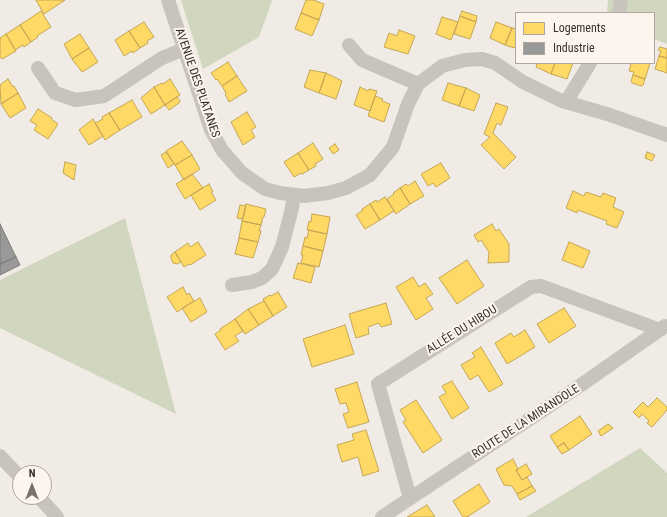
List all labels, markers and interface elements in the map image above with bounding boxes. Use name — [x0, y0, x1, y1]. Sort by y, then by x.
legend — [515, 12, 655, 64]
text: Logements — [553, 21, 606, 35]
street label: AVENUE DES PLATANES — [172, 26, 222, 140]
text: Industrie — [553, 41, 595, 55]
street label: ALLÉE DU HIBOU — [424, 303, 500, 357]
street label: ROUTE DE LA MIRANDOLE — [470, 382, 582, 462]
north arrow — [12, 465, 52, 505]
text: N — [29, 467, 35, 480]

